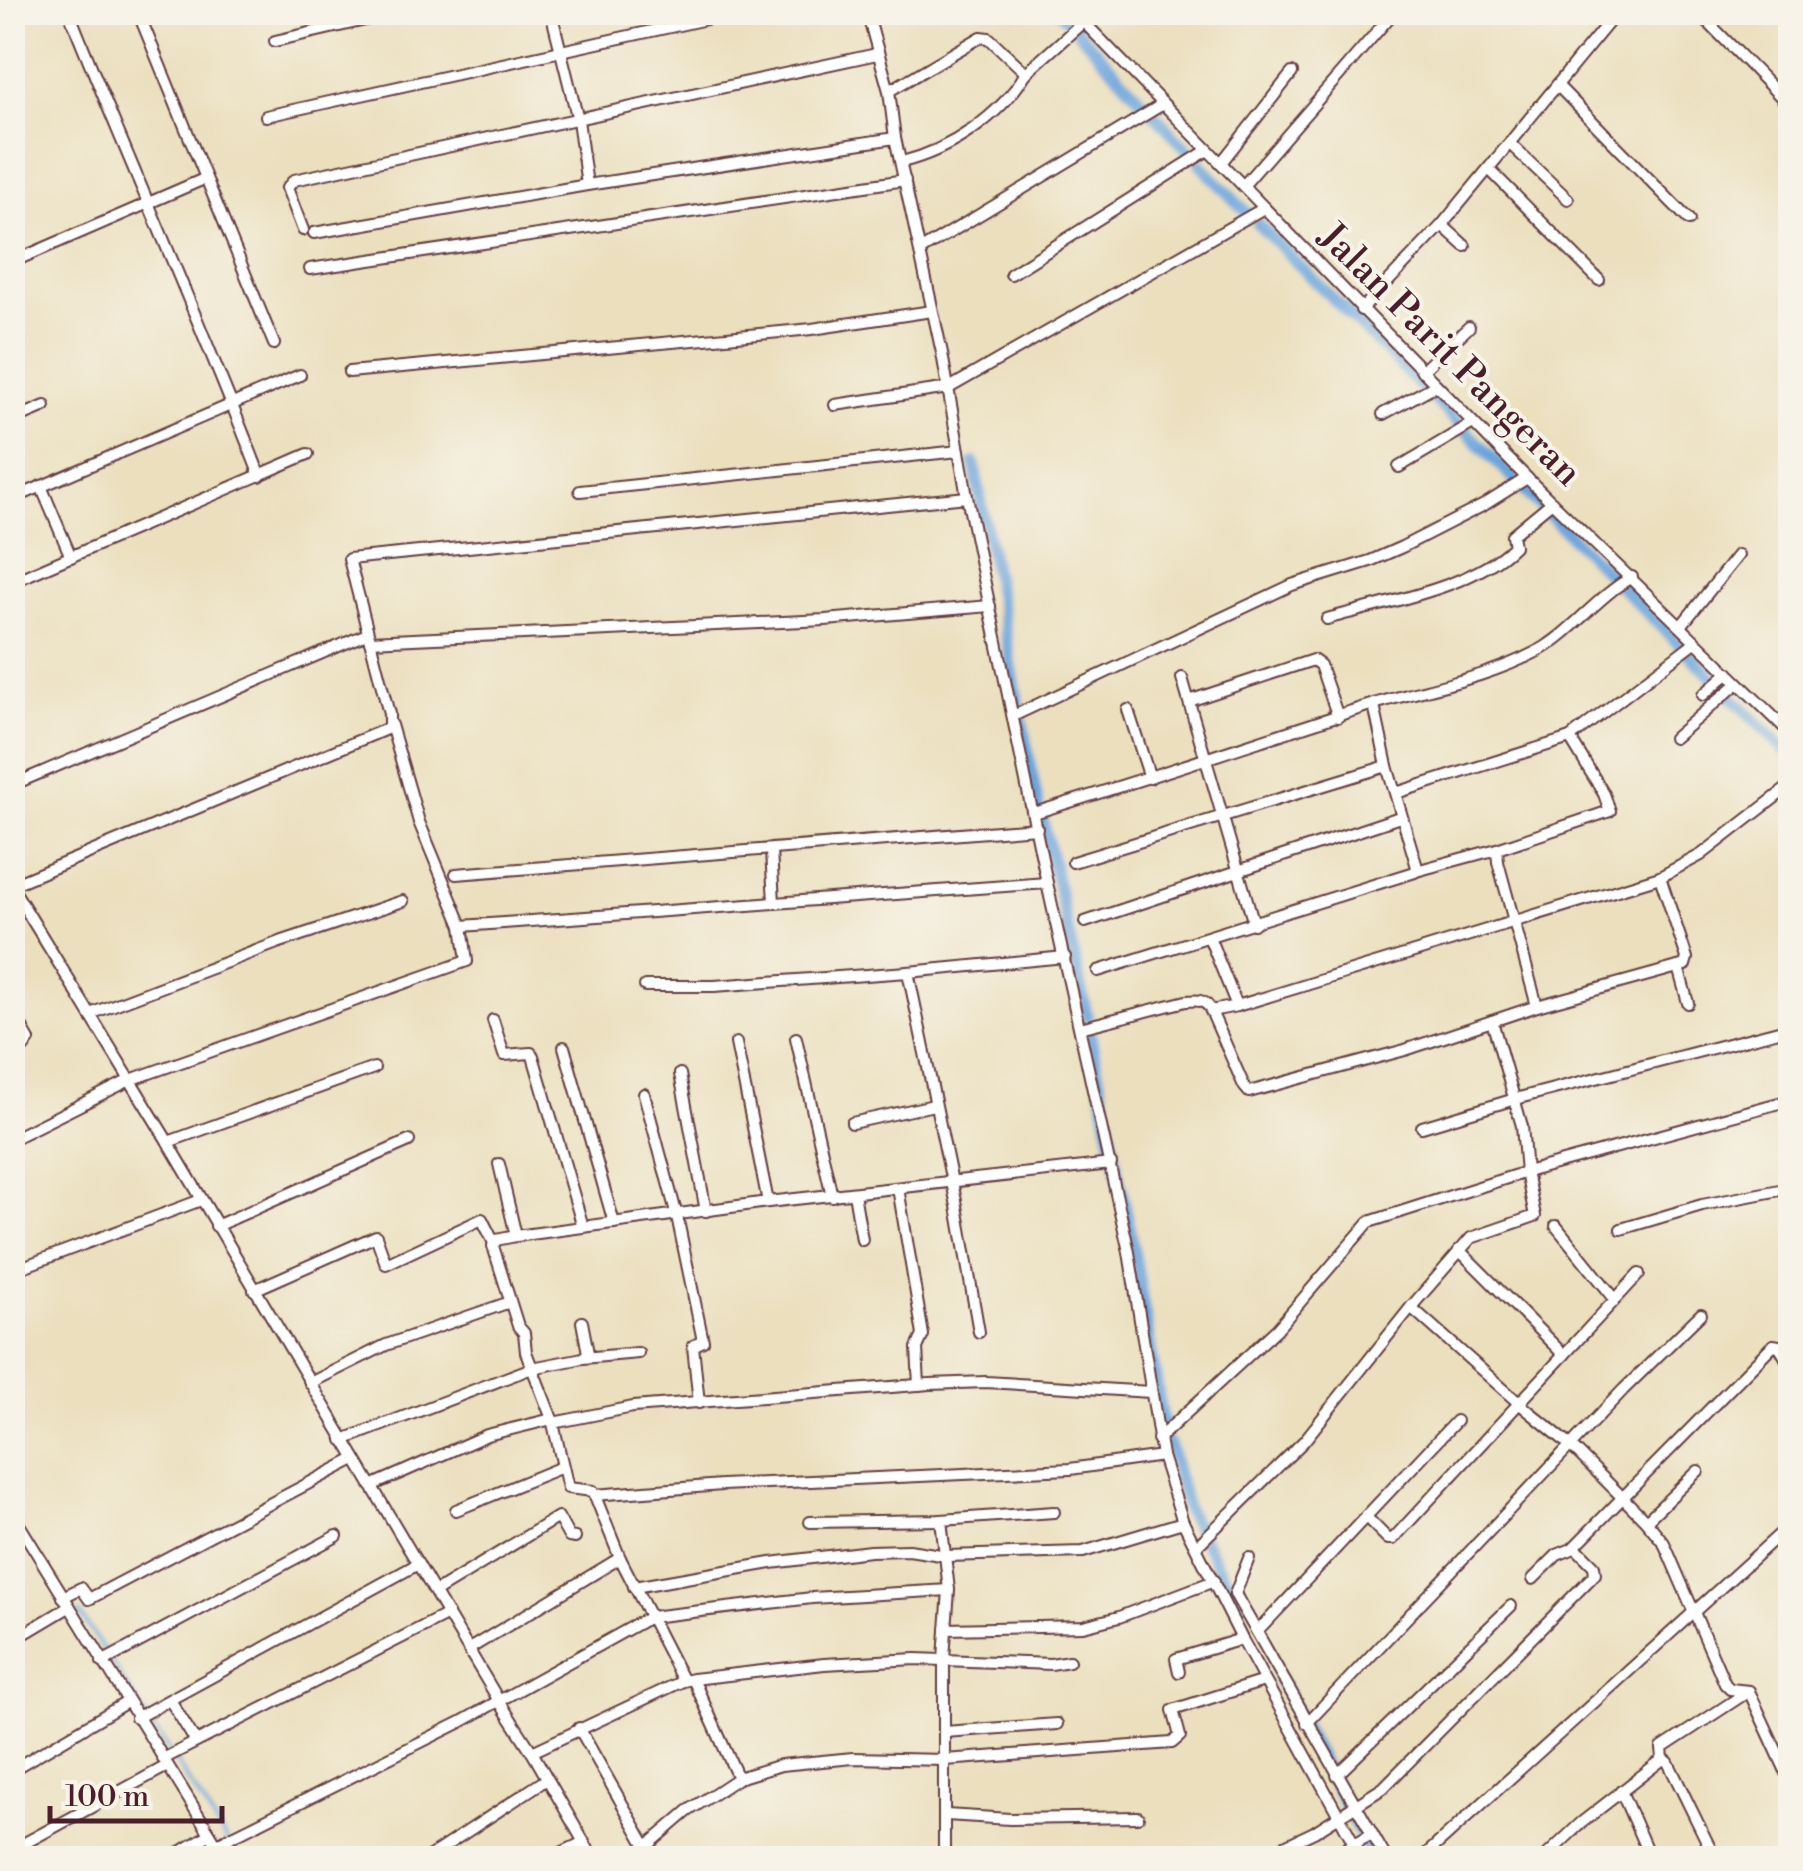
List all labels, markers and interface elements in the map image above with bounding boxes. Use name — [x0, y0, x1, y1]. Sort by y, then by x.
street label: Jalan Parit Pangeran — [1307, 212, 1591, 496]
scale bar — [50, 1761, 222, 1823]
text: 100 m — [65, 1778, 149, 1816]

